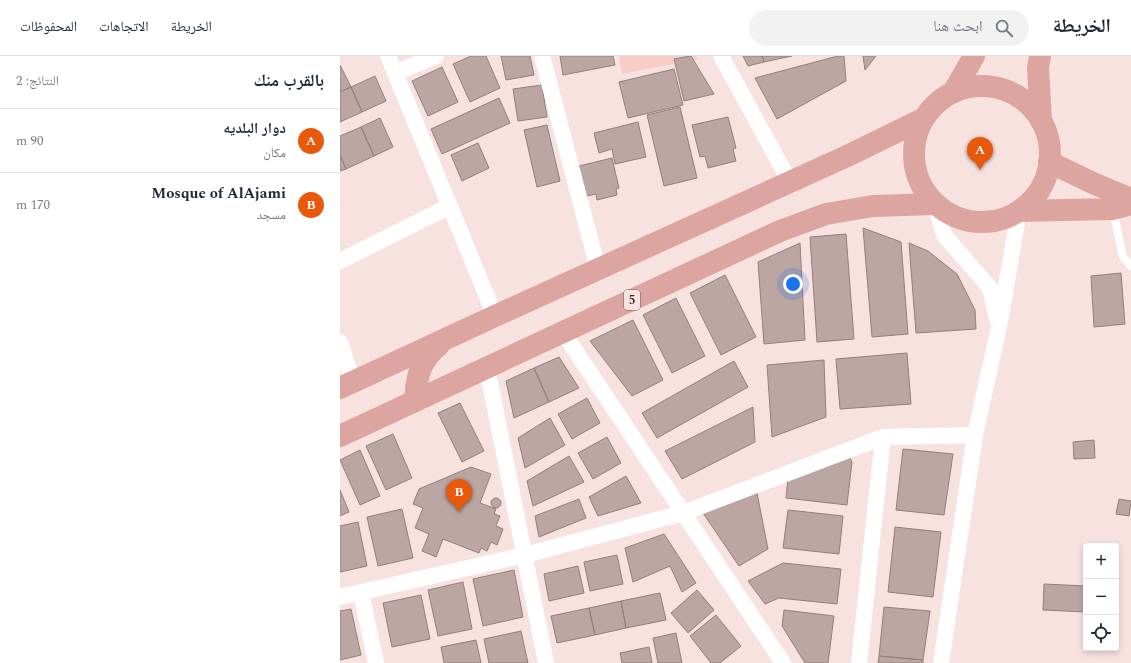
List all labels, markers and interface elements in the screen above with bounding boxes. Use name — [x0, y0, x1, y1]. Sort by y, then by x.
search box — [749, 10, 1029, 46]
text: الخريطة — [1053, 12, 1111, 41]
text: ابحث هنا — [933, 15, 983, 38]
text: المحفوظات — [20, 16, 77, 37]
text: الاتجاهات — [99, 16, 149, 37]
text: الخريطة — [171, 16, 212, 37]
icon: search — [993, 17, 1015, 39]
text: بالقرب منك — [253, 68, 324, 94]
text: النتائج: 2 — [16, 71, 59, 91]
text: دوار البلديه — [223, 117, 286, 140]
text: 90 m — [16, 131, 43, 151]
text: A — [306, 131, 316, 151]
pin: A — [967, 137, 993, 170]
text: مكان — [263, 143, 286, 163]
text: Mosque of AlAjami — [151, 182, 286, 205]
text: 170 m — [16, 195, 50, 215]
text: B — [306, 195, 316, 215]
text: مسجد — [257, 205, 286, 225]
your location — [783, 274, 803, 294]
road number: 5 — [624, 290, 640, 310]
pin: B — [446, 479, 472, 512]
map controls — [1083, 543, 1119, 651]
button: + — [1083, 543, 1119, 579]
button: − — [1083, 579, 1119, 615]
button: locate — [1083, 615, 1119, 651]

